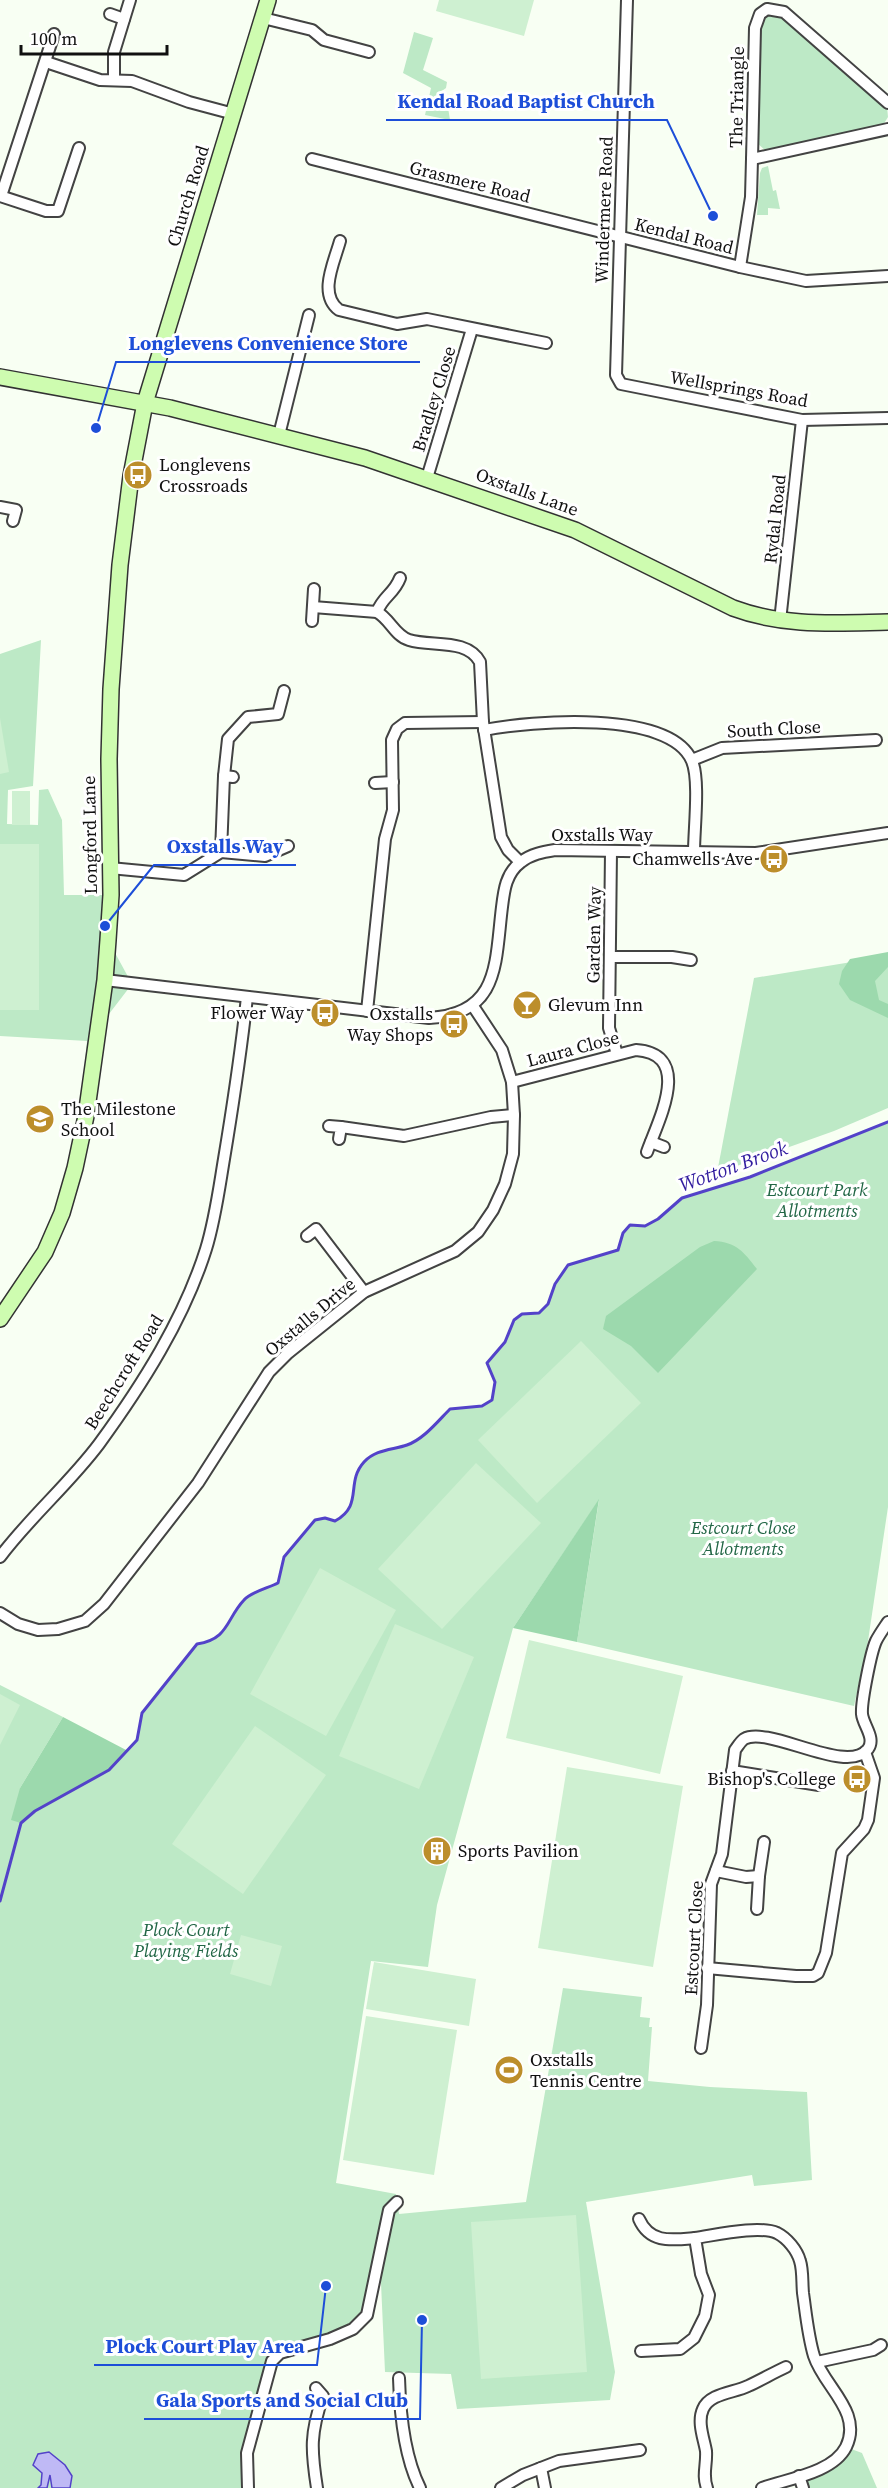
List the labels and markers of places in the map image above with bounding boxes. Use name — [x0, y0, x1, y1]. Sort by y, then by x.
callout: Kendal Road Baptist Church — [386, 82, 667, 120]
callout: Longlevens Convenience Store — [116, 324, 420, 362]
place label: Longlevens Crossroads — [159, 452, 251, 498]
bus stop icon: Longlevens Crossroads — [122, 459, 154, 491]
callout: Oxstalls Way — [154, 827, 296, 865]
bus stop icon: Chamwells Ave — [758, 843, 790, 875]
place label: Chamwells Ave — [632, 846, 753, 871]
bar icon: Glevum Inn — [511, 989, 543, 1021]
place label: Glevum Inn — [548, 992, 643, 1017]
bus stop icon: Flower Way — [309, 997, 341, 1029]
place label: Flower Way — [210, 1000, 305, 1025]
place label: Oxstalls Way Shops — [347, 1001, 433, 1047]
bus stop icon: Oxstalls Way Shops — [438, 1008, 470, 1040]
place label: The Milestone School — [61, 1096, 176, 1142]
school or university icon: The Milestone School — [24, 1103, 56, 1135]
bus stop icon: Bishop's College — [841, 1763, 873, 1795]
place label: Bishop's College — [707, 1766, 836, 1791]
building icon: Sports Pavilion — [421, 1835, 453, 1867]
place label: Sports Pavilion — [458, 1838, 579, 1863]
place label: Oxstalls Tennis Centre — [530, 2047, 642, 2093]
sports icon: Oxstalls Tennis Centre — [493, 2054, 525, 2086]
callout: Plock Court Play Area — [94, 2327, 317, 2365]
callout: Gala Sports and Social Club — [144, 2381, 420, 2419]

